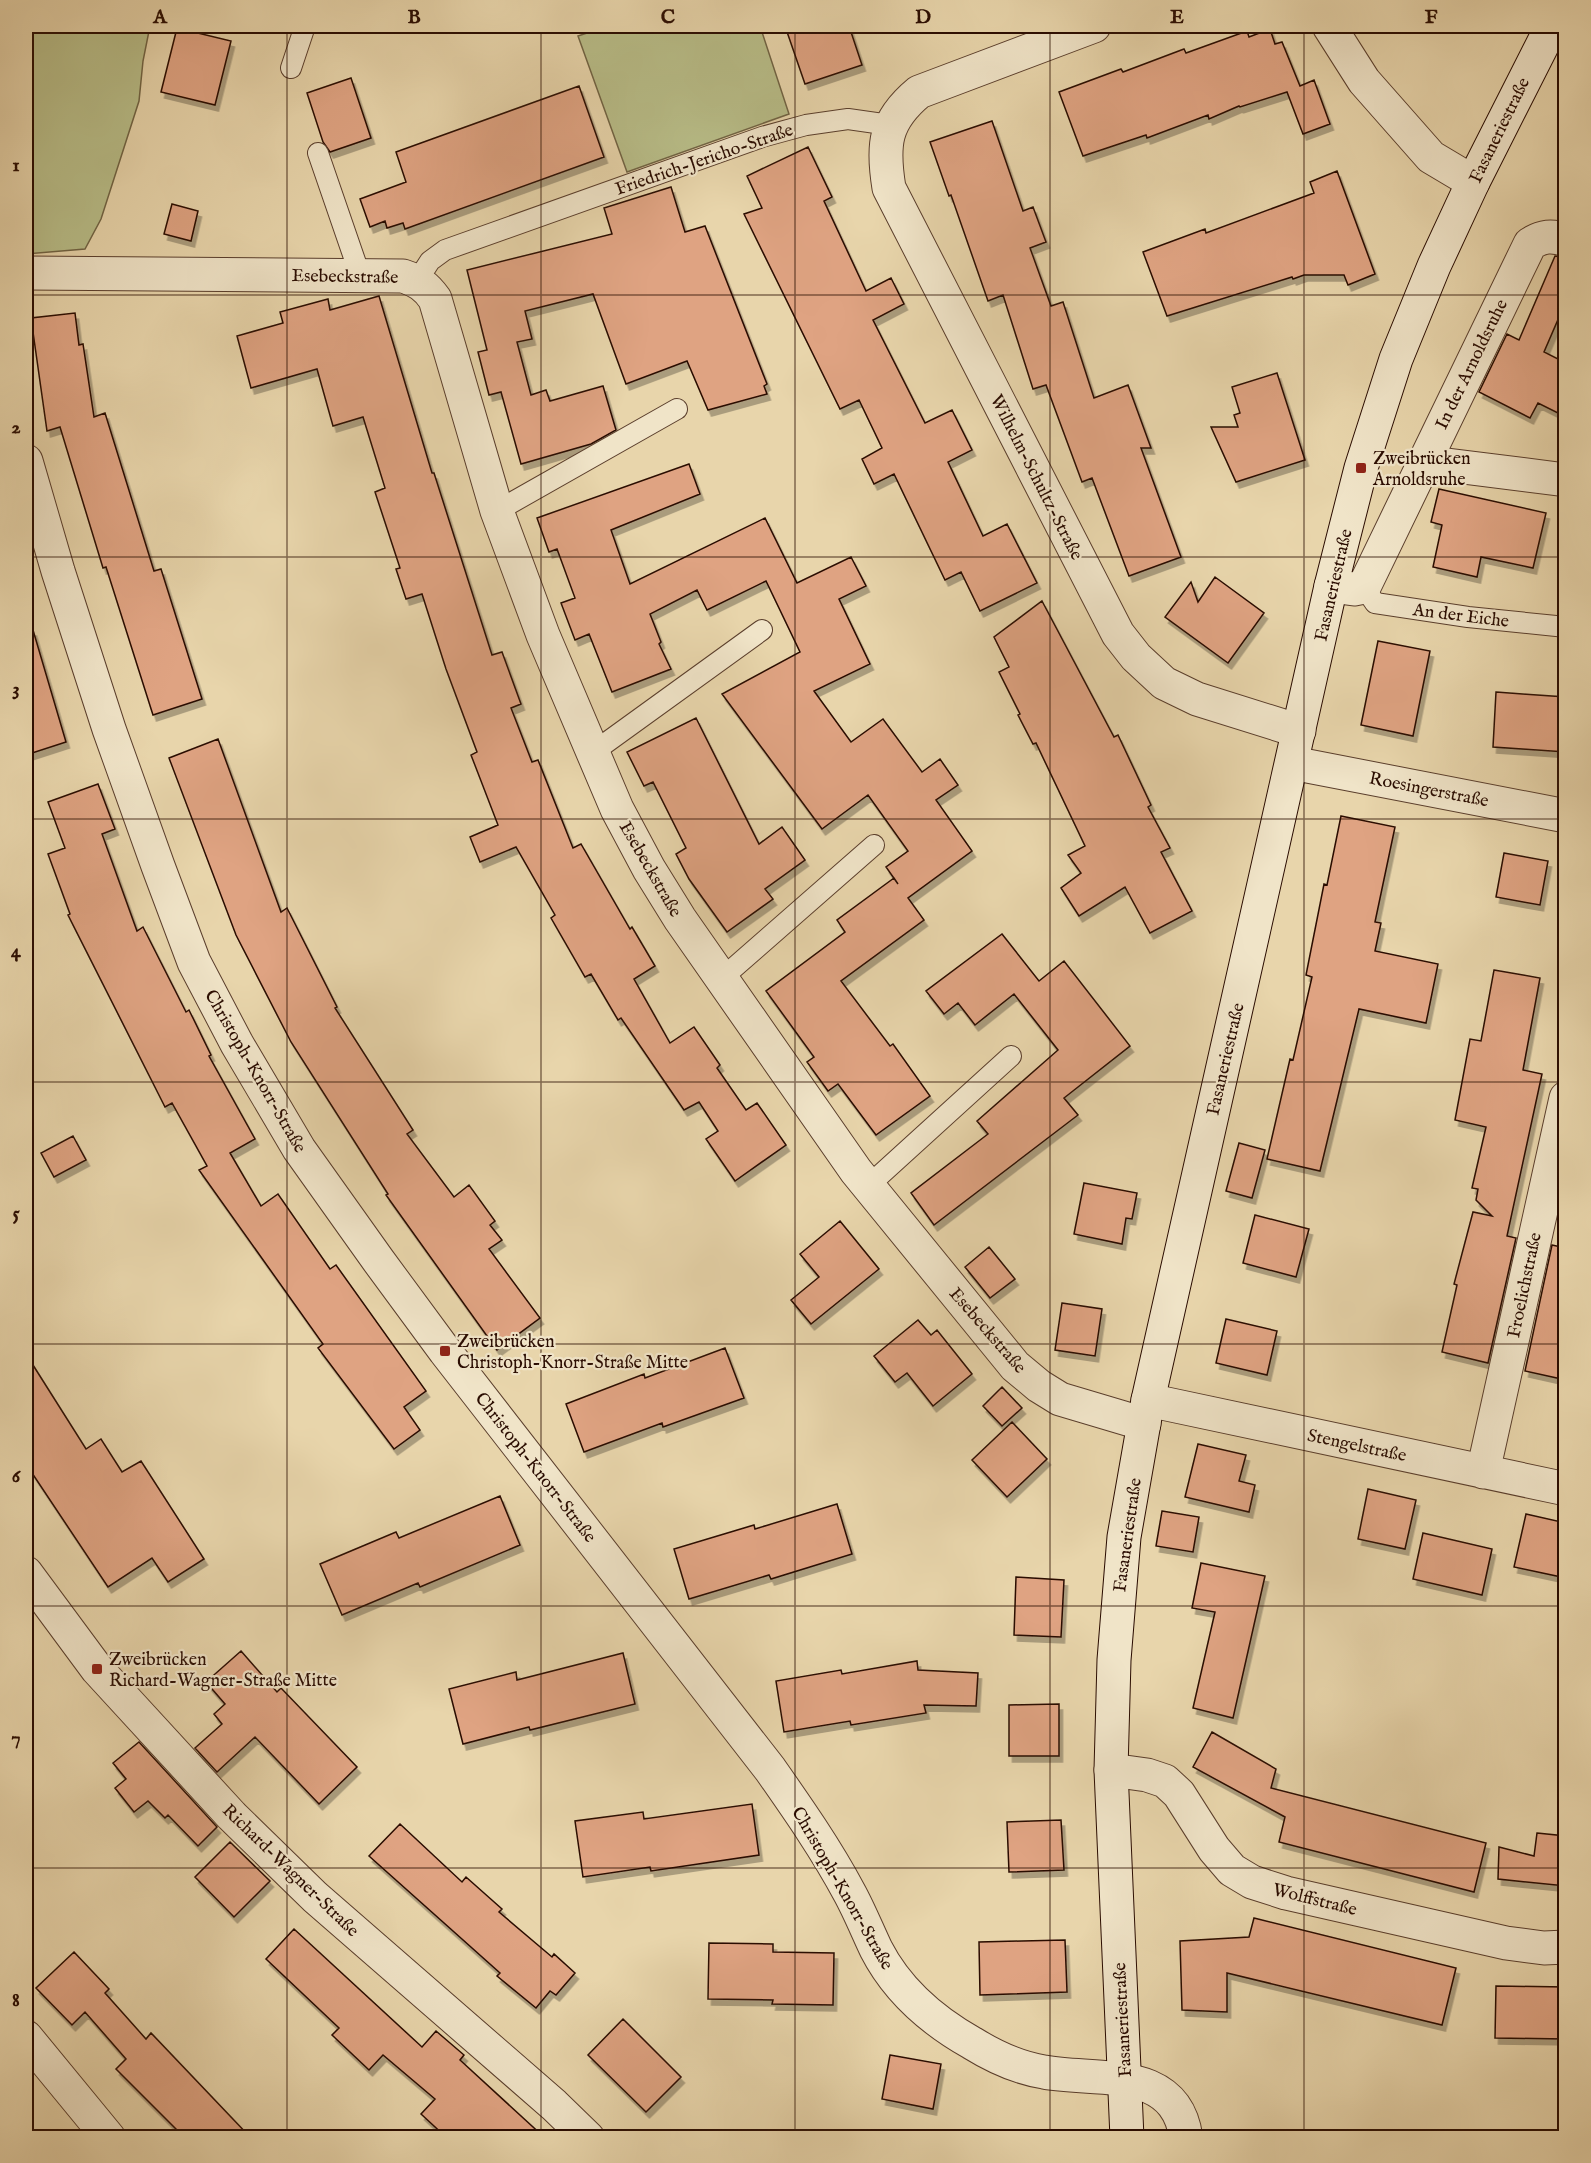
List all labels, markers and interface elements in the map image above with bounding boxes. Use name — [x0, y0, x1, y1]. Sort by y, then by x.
text: A — [152, 5, 168, 30]
text: B — [407, 5, 421, 30]
text: C — [661, 5, 675, 30]
text: D — [915, 5, 931, 30]
text: E — [1170, 5, 1184, 30]
text: F — [1425, 5, 1438, 30]
street label: Fasaneriestraße — [1465, 74, 1536, 187]
street label: Friedrich-Jericho-Straße — [613, 119, 796, 202]
text: 1 — [12, 153, 20, 178]
street label: Esebeckstraße — [291, 265, 399, 290]
street label: In der Arnoldsruhe — [1431, 296, 1514, 434]
street label: Wilhelm-Schultz-Straße — [984, 391, 1087, 564]
text: 2 — [11, 415, 21, 440]
place label: Zweibrücken Arnoldsruhe — [1372, 448, 1471, 492]
marker: Zweibrücken Arnoldsruhe — [1354, 461, 1368, 475]
street label: Fasaneriestraße — [1310, 527, 1359, 644]
street label: An der Eiche — [1410, 599, 1510, 634]
text: 3 — [12, 677, 20, 702]
street label: Roesingerstraße — [1367, 768, 1490, 813]
street label: Esebeckstraße — [613, 818, 686, 922]
text: 4 — [11, 939, 22, 964]
street label: Christoph-Knorr-Straße — [199, 986, 311, 1158]
street label: Fasaneriestraße — [1202, 1001, 1251, 1118]
text: 5 — [12, 1201, 20, 1226]
street label: Froelichstraße — [1503, 1230, 1548, 1340]
street label: Esebeckstraße — [943, 1283, 1031, 1379]
place label: Zweibrücken Christoph-Knorr-Straße Mitte — [457, 1331, 688, 1375]
marker: Zweibrücken Christoph-Knorr-Straße Mitte — [438, 1344, 452, 1358]
street label: Christoph-Knorr-Straße — [469, 1388, 601, 1548]
street label: Stengelstraße — [1305, 1425, 1408, 1468]
text: 6 — [12, 1464, 22, 1489]
street label: Fasaneriestraße — [1109, 1477, 1148, 1594]
place label: Zweibrücken Richard-Wagner-Straße Mitte — [109, 1649, 337, 1693]
marker: Zweibrücken Richard-Wagner-Straße Mitte — [90, 1662, 104, 1676]
text: 7 — [11, 1726, 21, 1751]
street label: Richard-Wagner-Straße — [217, 1800, 363, 1942]
street label: Christoph-Knorr-Straße — [786, 1803, 898, 1975]
street label: Wolffstraße — [1270, 1879, 1359, 1922]
street label: Fasaneriestraße — [1109, 1962, 1138, 2078]
text: 8 — [12, 1988, 20, 2013]

